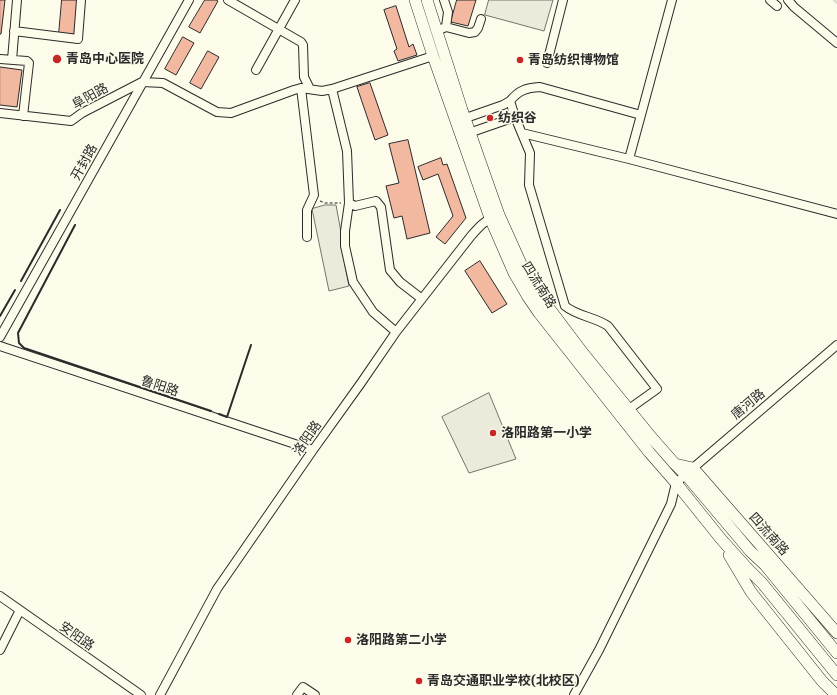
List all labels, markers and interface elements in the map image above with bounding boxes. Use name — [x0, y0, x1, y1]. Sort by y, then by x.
place label: 青岛中心医院 — [66, 51, 144, 67]
place label: 青岛纺织博物馆 — [528, 52, 619, 68]
marker: 青岛中心医院 — [51, 53, 63, 65]
marker: 青岛纺织博物馆 — [515, 55, 525, 65]
street label: 阜阳路 — [69, 80, 111, 112]
place label: 纺织谷 — [498, 110, 537, 126]
marker: 纺织谷 — [485, 113, 495, 123]
street label: 开封路 — [68, 141, 100, 183]
street label: 四流南路 — [519, 259, 559, 311]
street label: 鲁阳路 — [139, 373, 181, 399]
street label: 唐河路 — [728, 385, 768, 423]
street label: 洛阳路 — [289, 418, 325, 458]
place label: 洛阳路第一小学 — [501, 425, 592, 441]
marker: 洛阳路第一小学 — [488, 428, 498, 438]
street label: 四流南路 — [746, 509, 792, 559]
street label: 安阳路 — [57, 618, 97, 654]
place label: 洛阳路第二小学 — [356, 632, 447, 648]
marker: 洛阳路第二小学 — [343, 635, 353, 645]
place label: 青岛交通职业学校(北校区) — [427, 673, 580, 689]
marker: 青岛交通职业学校(北校区) — [414, 676, 424, 686]

